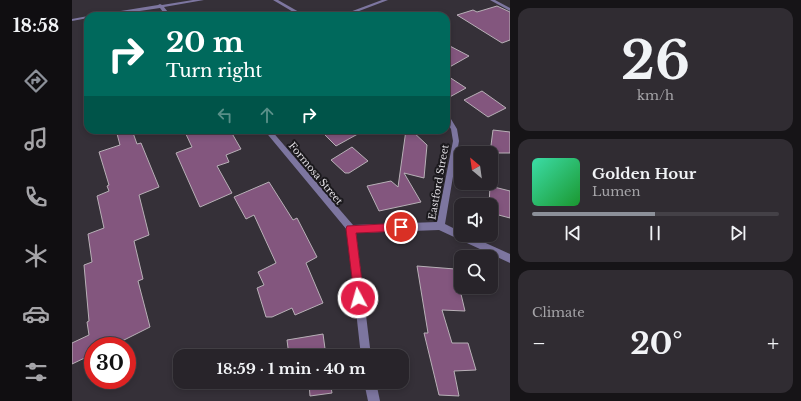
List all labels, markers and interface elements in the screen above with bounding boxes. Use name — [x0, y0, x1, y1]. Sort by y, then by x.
text: 18:58 — [13, 15, 59, 37]
text: 20 m — [166, 25, 244, 60]
icon: right — [100, 28, 152, 80]
text: 26 — [621, 29, 690, 93]
text: Turn right — [166, 60, 262, 82]
icon: directions — [22, 67, 50, 95]
text: km/h — [637, 87, 674, 104]
icon: left — [214, 104, 236, 126]
icon: ahead — [256, 104, 278, 126]
icon: right — [298, 104, 320, 126]
icon: music — [22, 125, 50, 153]
street label: Formosa Street — [286, 139, 346, 207]
street label: Eastford Street — [425, 143, 452, 221]
north arrow — [454, 146, 498, 190]
map controls — [454, 146, 498, 294]
text: Golden Hour — [592, 164, 696, 183]
icon: phone — [22, 183, 50, 211]
text: Lumen — [592, 183, 641, 200]
button: sound — [454, 198, 498, 242]
pin — [384, 210, 418, 244]
icon: arrive — [390, 216, 412, 238]
icon: previous — [562, 222, 584, 244]
icon: pause — [644, 222, 666, 244]
icon: next — [727, 222, 749, 244]
icon: climate — [22, 242, 50, 270]
button: search — [454, 250, 498, 294]
position arrow — [337, 277, 379, 319]
icon: car — [22, 300, 50, 328]
text: Climate — [532, 304, 585, 321]
text: 20° — [630, 325, 683, 362]
text: − — [532, 330, 546, 357]
text: + — [767, 330, 779, 357]
speed limit sign: 30 — [84, 337, 136, 389]
icon: filters — [22, 358, 50, 386]
text: 18:59 · 1 min · 40 m — [216, 359, 366, 378]

